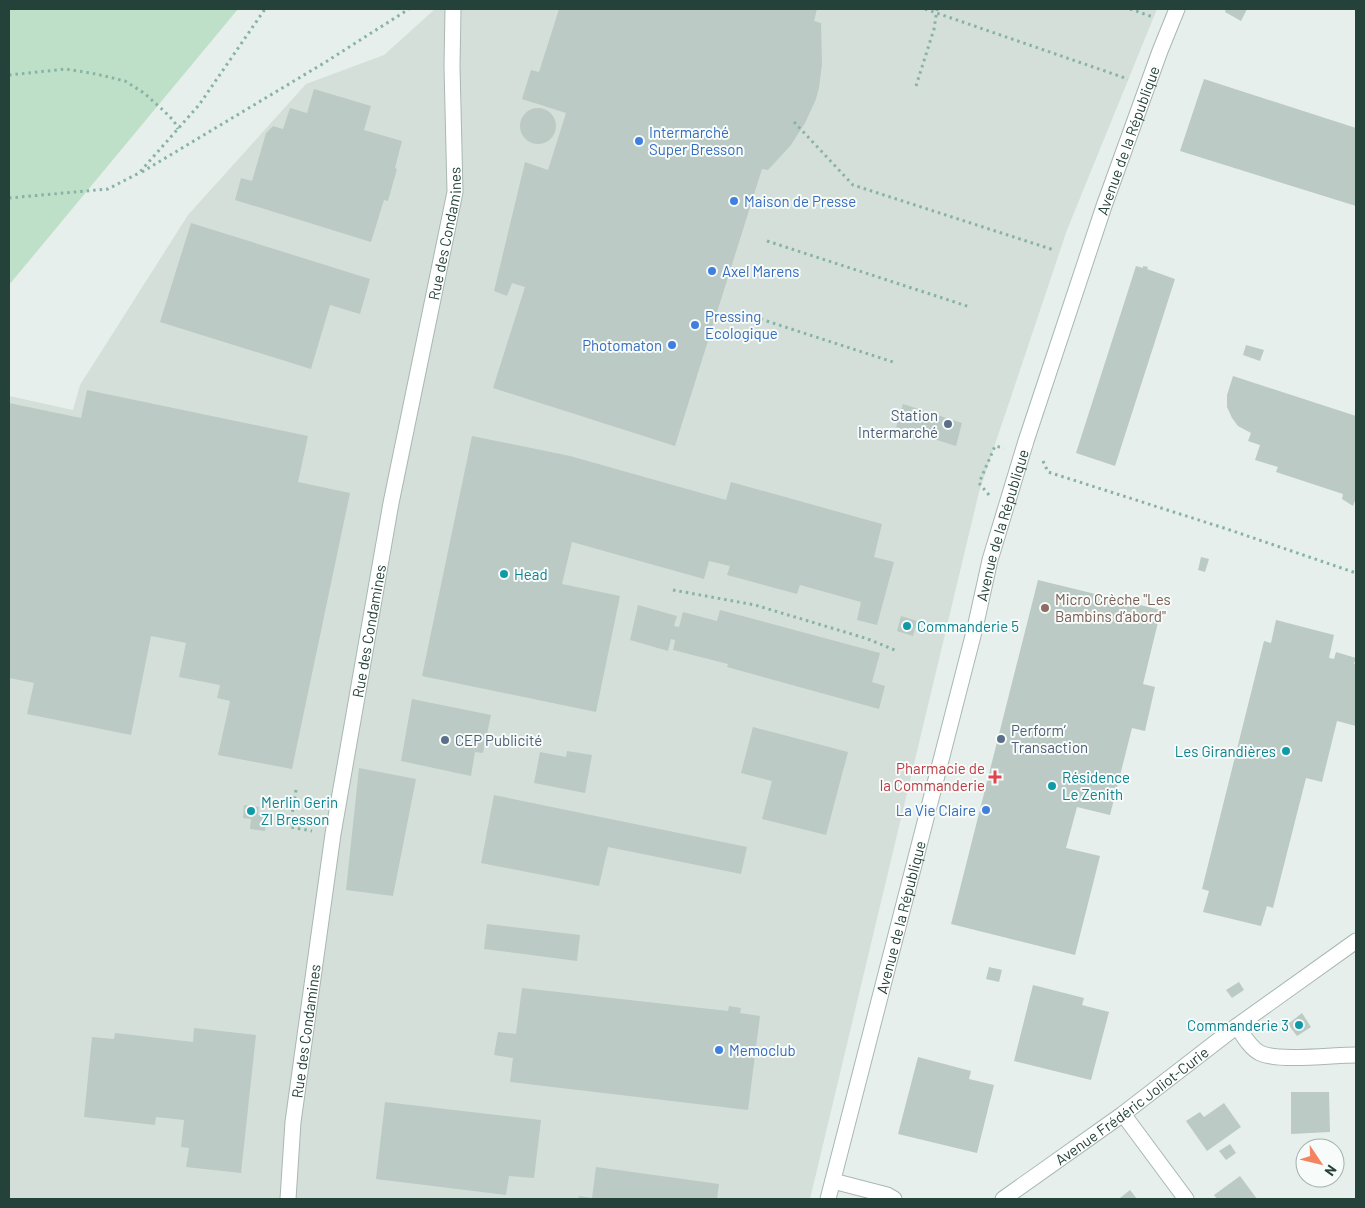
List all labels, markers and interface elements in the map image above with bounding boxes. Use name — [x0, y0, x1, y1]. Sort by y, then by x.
street label: Avenue de la République — [1093, 63, 1163, 217]
place label: Intermarché Super Bresson — [649, 123, 744, 158]
marker: Intermarché Super Bresson — [633, 135, 645, 147]
street label: Rue des Condamines — [424, 167, 464, 302]
place label: Maison de Presse — [744, 192, 856, 210]
marker: Maison de Presse — [728, 195, 740, 207]
place label: Axel Marens — [722, 262, 799, 280]
marker: Axel Marens — [706, 265, 718, 277]
place label: Pressing Ecologique — [705, 307, 778, 342]
marker: Pressing Ecologique — [689, 319, 701, 331]
place label: Photomaton — [582, 336, 662, 354]
marker: Photomaton — [666, 339, 678, 351]
place label: Station Intermarché — [858, 406, 938, 441]
marker: Station Intermarché — [942, 418, 954, 430]
street label: Avenue de la République — [972, 447, 1032, 603]
street label: Rue des Condamines — [348, 563, 389, 699]
place label: Head — [514, 565, 548, 583]
marker: Head — [498, 568, 510, 580]
place label: Micro Crèche "Les Bambins d’abord" — [1055, 590, 1171, 625]
marker: Micro Crèche "Les Bambins d’abord" — [1039, 602, 1051, 614]
place label: Commanderie 5 — [917, 617, 1019, 635]
marker: Commanderie 5 — [901, 620, 913, 632]
place label: Perform’ Transaction — [1011, 721, 1088, 756]
place label: CEP Publicité — [455, 731, 542, 749]
marker: Perform’ Transaction — [995, 733, 1007, 745]
marker: CEP Publicité — [439, 734, 451, 746]
place label: Les Girandières — [1175, 742, 1276, 760]
marker: Les Girandières — [1280, 745, 1292, 757]
place label: Pharmacie de la Commanderie — [880, 759, 985, 794]
place label: Résidence Le Zenith — [1062, 768, 1130, 803]
marker: Pharmacie de la Commanderie — [989, 771, 1001, 783]
marker: Résidence Le Zenith — [1046, 780, 1058, 792]
place label: Merlin Gerin ZI Bresson — [261, 793, 338, 828]
place label: La Vie Claire — [896, 801, 976, 819]
marker: La Vie Claire — [980, 804, 992, 816]
marker: Merlin Gerin ZI Bresson — [245, 805, 257, 817]
street label: Avenue de la République — [872, 839, 929, 996]
street label: Rue des Condamines — [287, 963, 324, 1099]
place label: Commanderie 3 — [1187, 1016, 1289, 1034]
marker: Commanderie 3 — [1293, 1019, 1305, 1031]
place label: Memoclub — [729, 1041, 796, 1059]
street label: Avenue Frédéric Joliot-Curie — [1051, 1043, 1212, 1168]
marker: Memoclub — [713, 1044, 725, 1056]
north arrow — [1295, 1138, 1345, 1188]
text: N — [1321, 1162, 1341, 1179]

